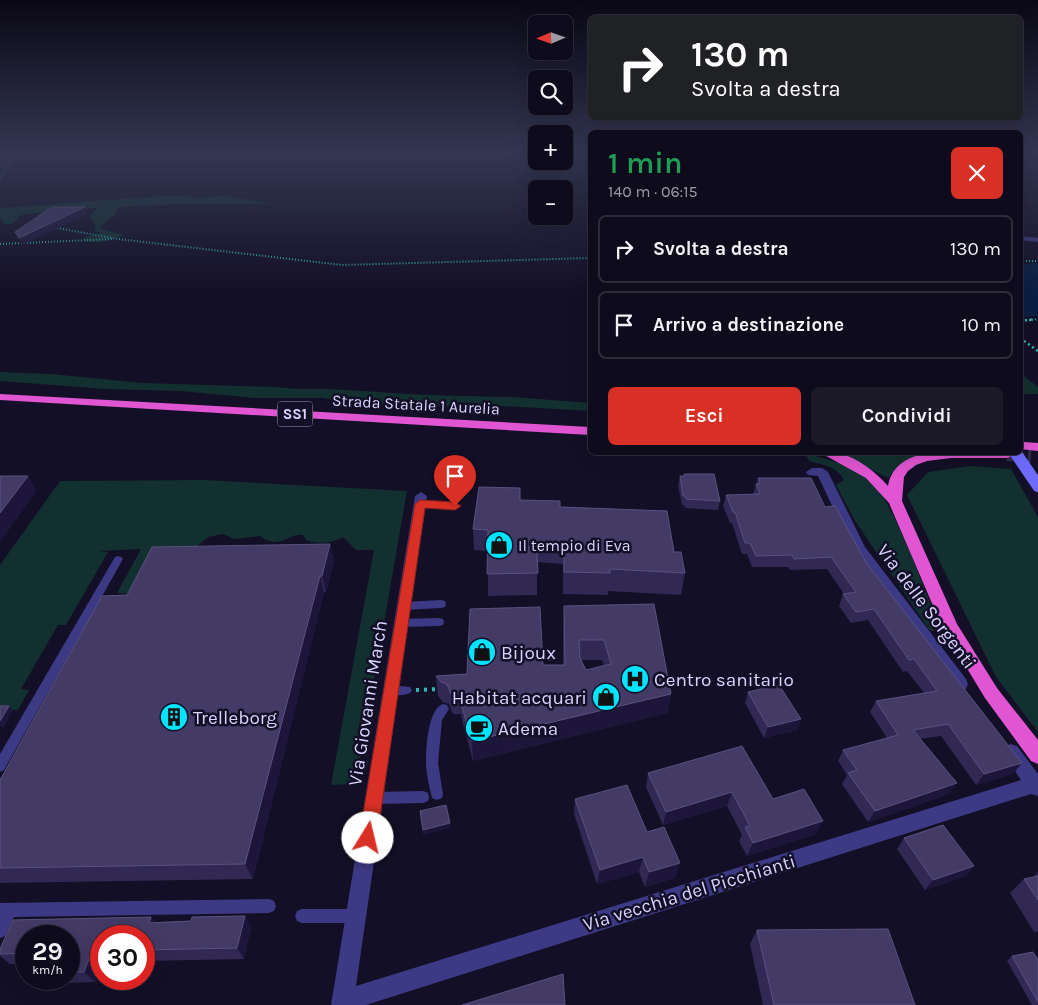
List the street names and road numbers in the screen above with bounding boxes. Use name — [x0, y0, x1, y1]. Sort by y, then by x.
street label: Strada Statale 1 Aurelia — [331, 391, 500, 418]
road number: SS1 — [278, 402, 312, 426]
street label: Via delle Sorgenti — [872, 540, 980, 673]
street label: Via Giovanni March — [344, 619, 392, 788]
street label: Via vecchia del Picchianti — [580, 850, 798, 936]

